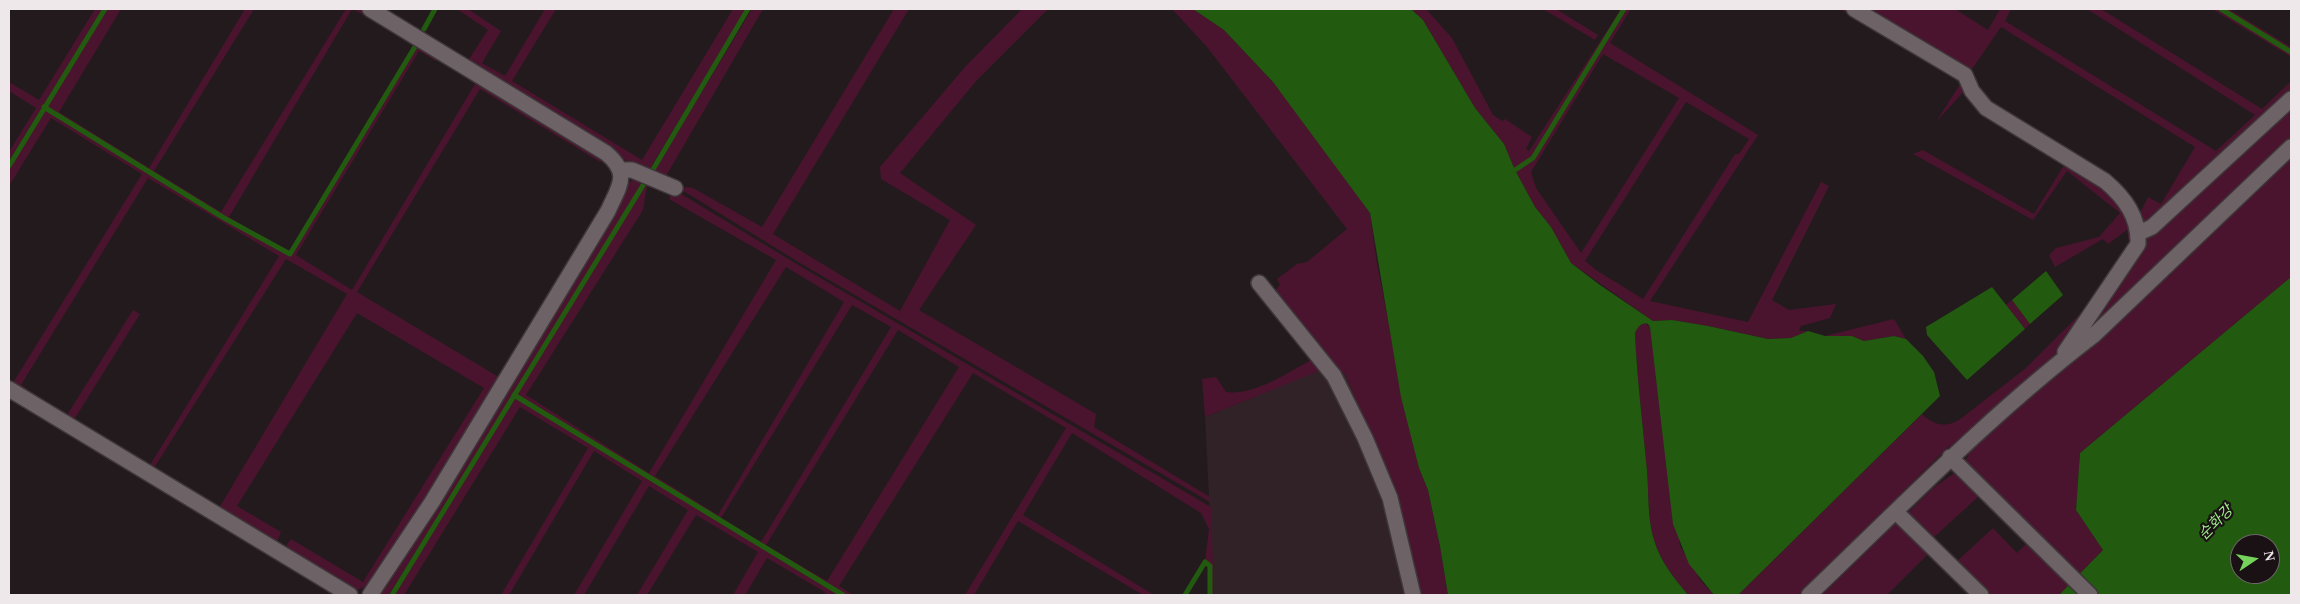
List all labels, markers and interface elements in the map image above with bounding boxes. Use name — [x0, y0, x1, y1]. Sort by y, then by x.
water label: 순화강 — [2195, 502, 2237, 544]
north arrow — [2230, 534, 2280, 584]
text: N — [2261, 549, 2278, 562]

